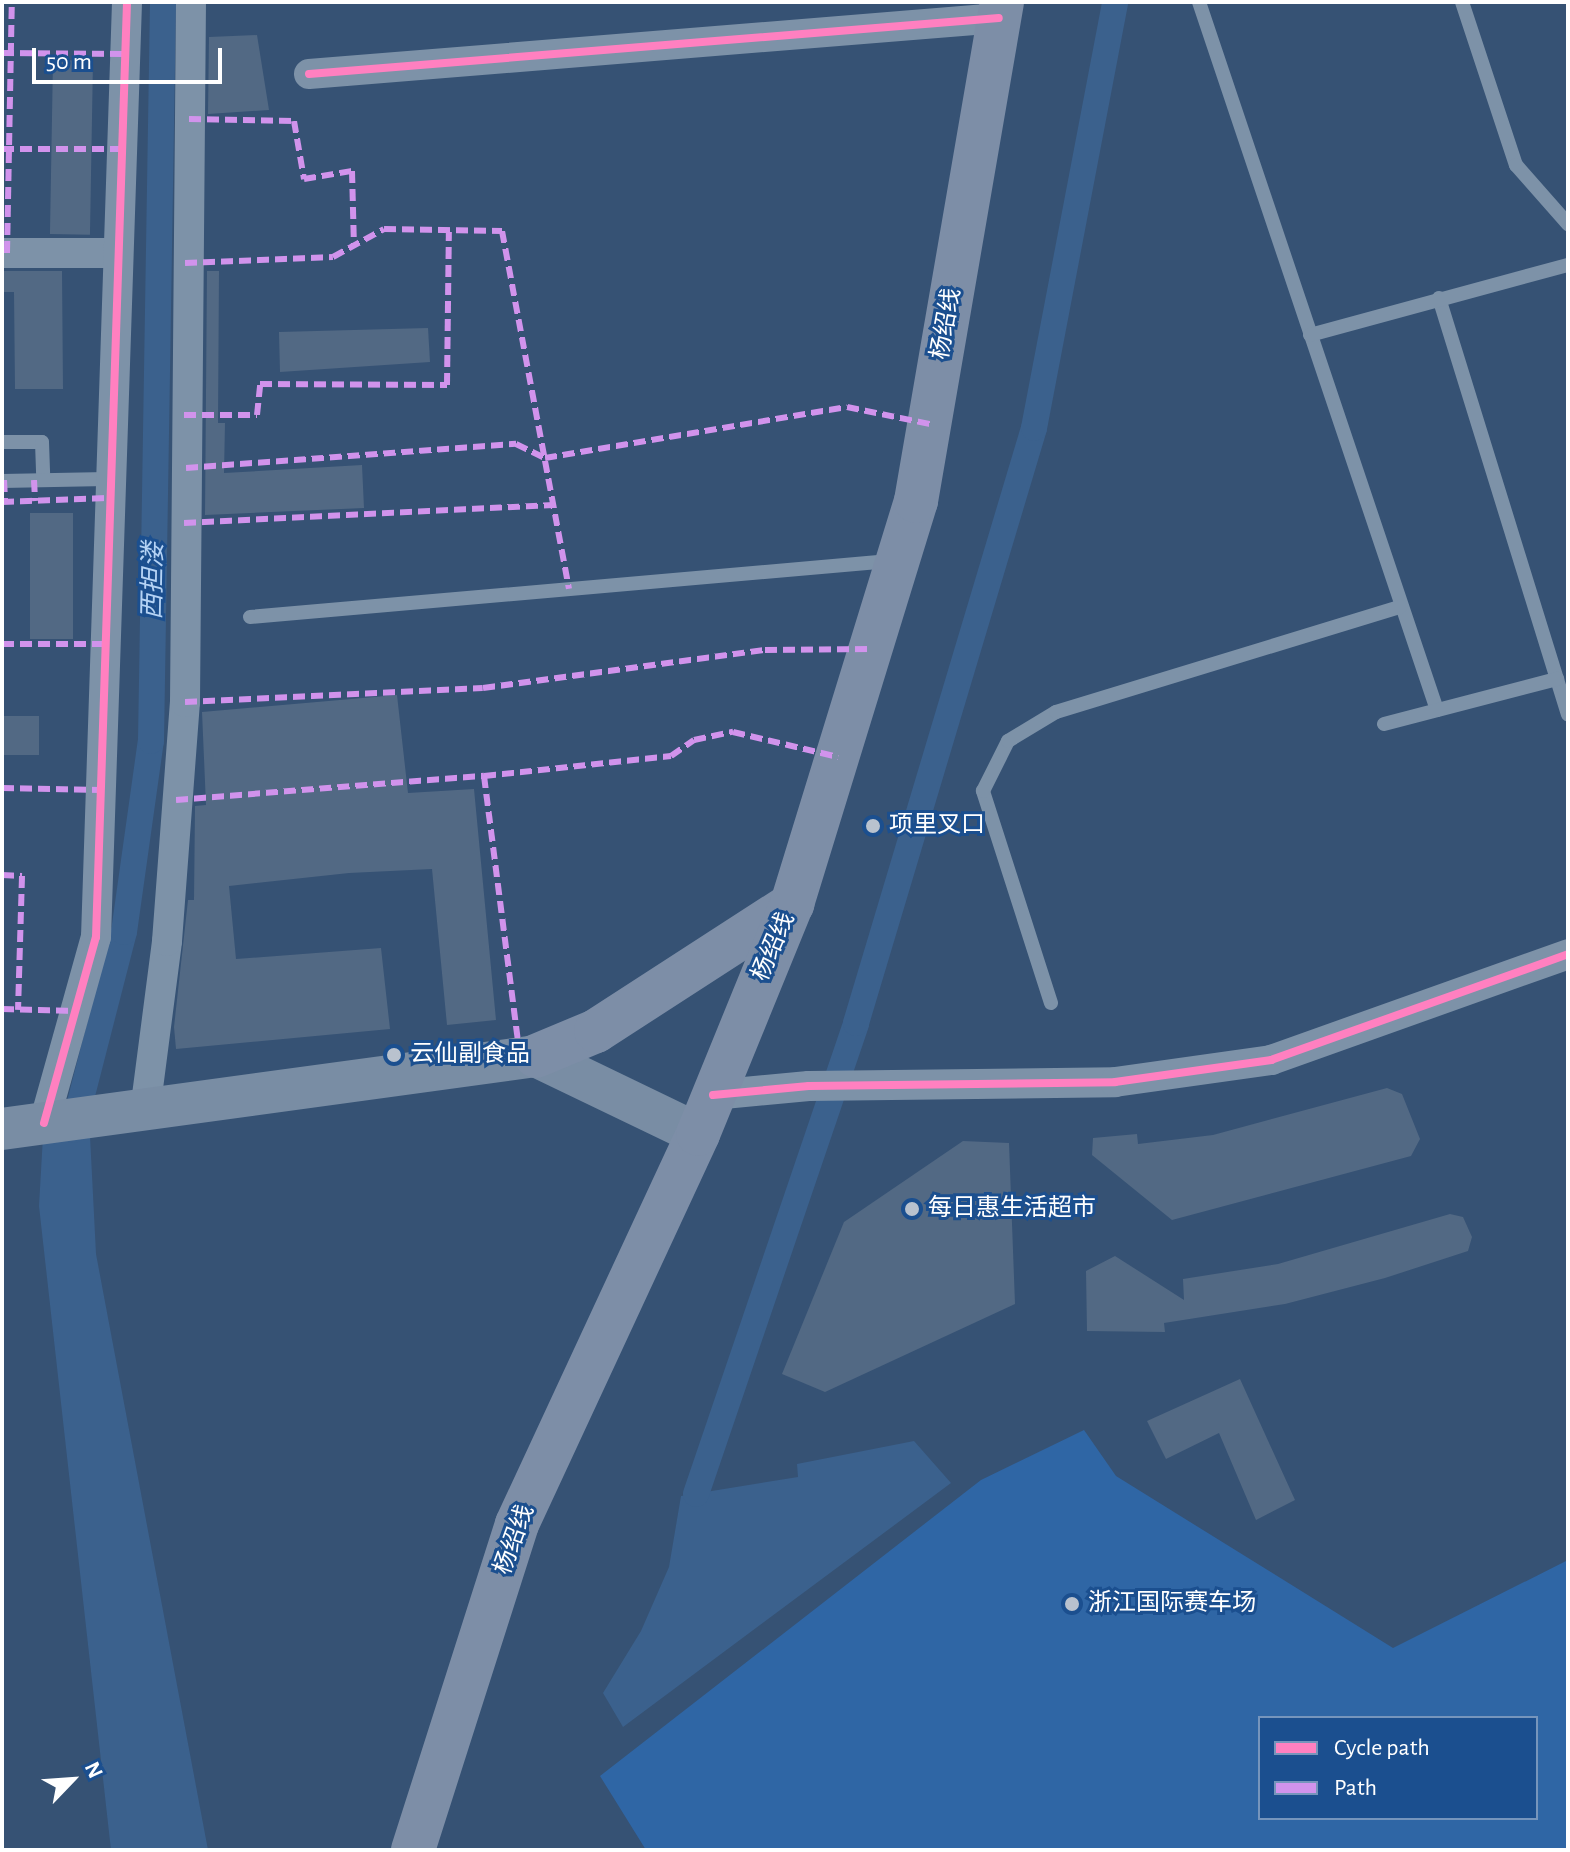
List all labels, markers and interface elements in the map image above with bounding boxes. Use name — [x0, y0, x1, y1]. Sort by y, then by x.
scale bar — [36, 32, 226, 82]
text: 50 m — [46, 50, 92, 74]
street label: 杨绍线 — [927, 286, 967, 362]
water label: 西担溇 — [138, 542, 170, 620]
place label: 项里叉口 — [889, 812, 985, 840]
marker: 项里叉口 — [864, 817, 882, 835]
street label: 杨绍线 — [747, 908, 801, 986]
place label: 云仙副食品 — [410, 1041, 530, 1069]
marker: 云仙副食品 — [385, 1046, 403, 1064]
place label: 每日惠生活超市 — [928, 1195, 1096, 1223]
marker: 每日惠生活超市 — [903, 1200, 921, 1218]
street label: 杨绍线 — [489, 1501, 541, 1579]
place label: 浙江国际赛车场 — [1088, 1590, 1256, 1618]
marker: 浙江国际赛车场 — [1063, 1595, 1081, 1613]
legend — [1258, 1716, 1538, 1820]
text: Cycle path — [1334, 1736, 1430, 1760]
north arrow — [32, 1740, 112, 1820]
text: N — [81, 1758, 107, 1781]
text: Path — [1334, 1776, 1377, 1800]

